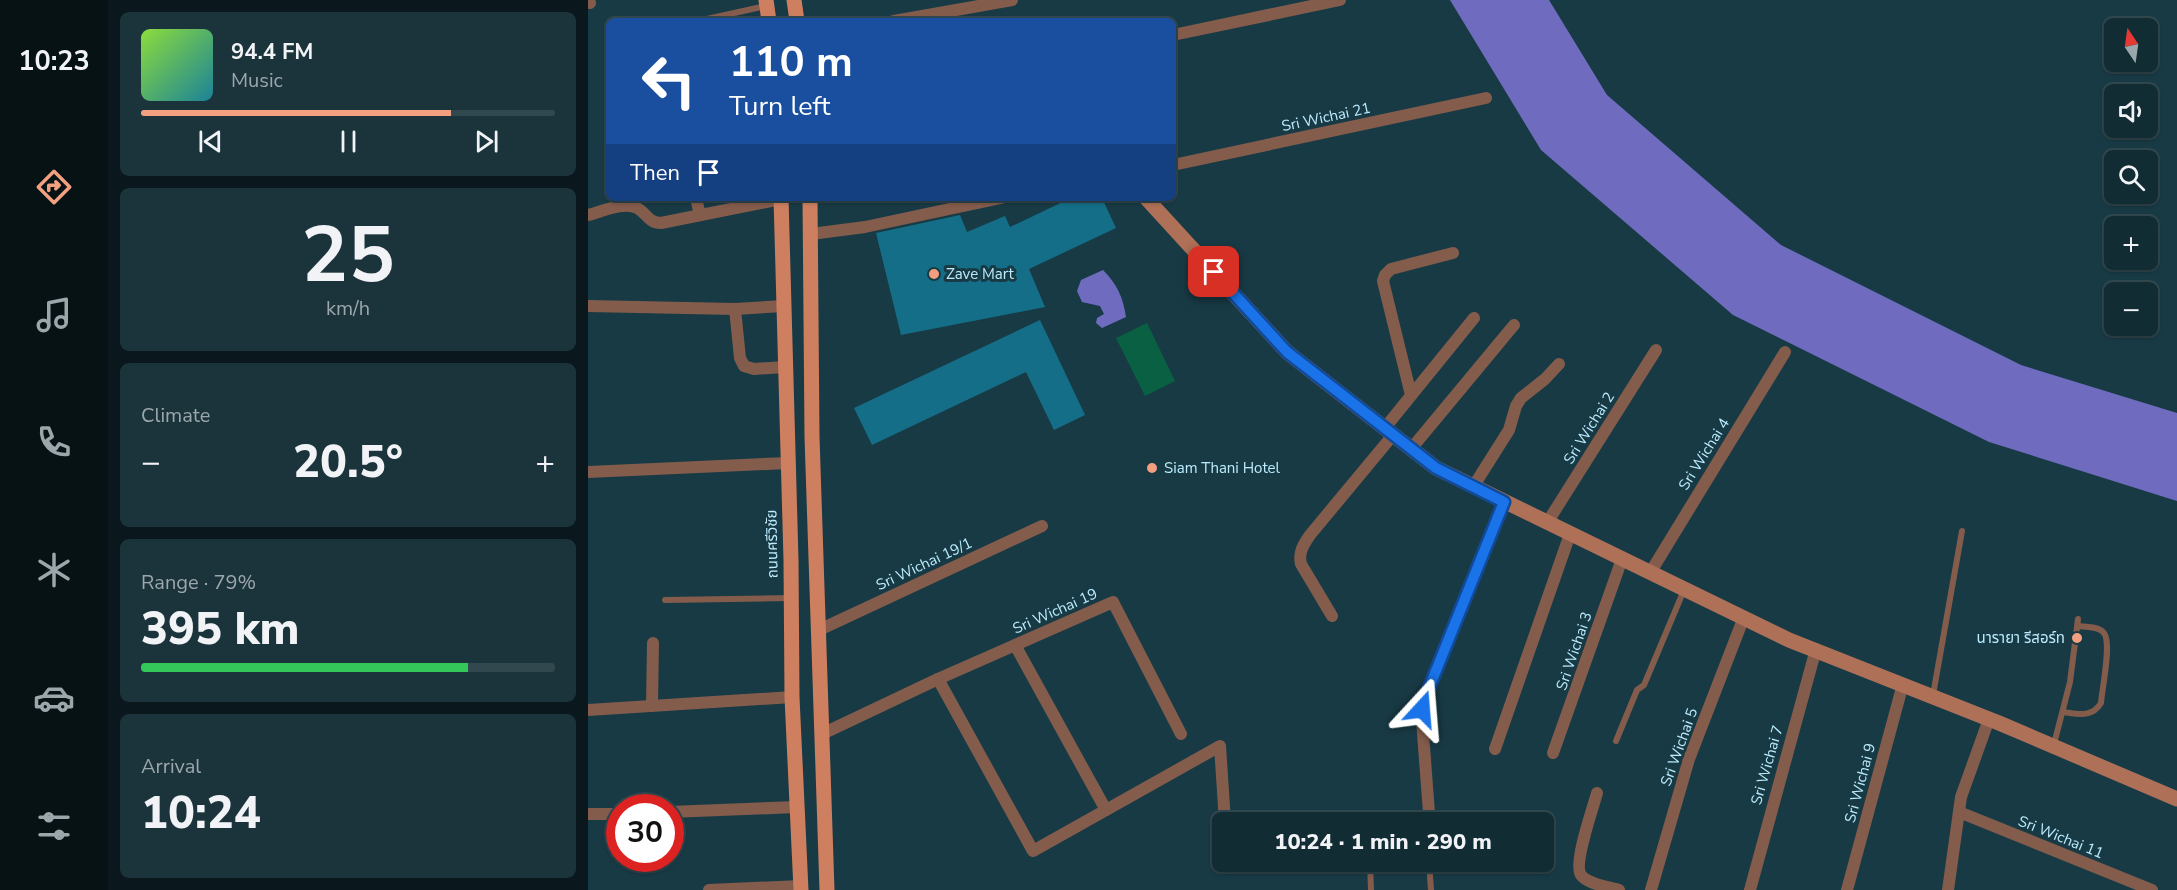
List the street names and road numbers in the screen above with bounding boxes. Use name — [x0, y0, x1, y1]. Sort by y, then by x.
street label: Sri Wichai 21 — [1280, 98, 1372, 136]
street label: Sri Wichai 2 — [1559, 388, 1619, 468]
street label: Sri Wichai 4 — [1674, 414, 1734, 494]
street label: ถนนศรีวิชัย — [761, 509, 783, 579]
street label: Sri Wichai 19/1 — [873, 533, 975, 595]
street label: Sri Wichai 19 — [1010, 583, 1100, 639]
street label: Sri Wichai 3 — [1551, 609, 1597, 693]
street label: Sri Wichai 5 — [1656, 705, 1702, 789]
street label: Sri Wichai 7 — [1746, 723, 1788, 807]
street label: Sri Wichai 9 — [1840, 741, 1880, 825]
street label: Sri Wichai 11 — [2015, 811, 2107, 863]

